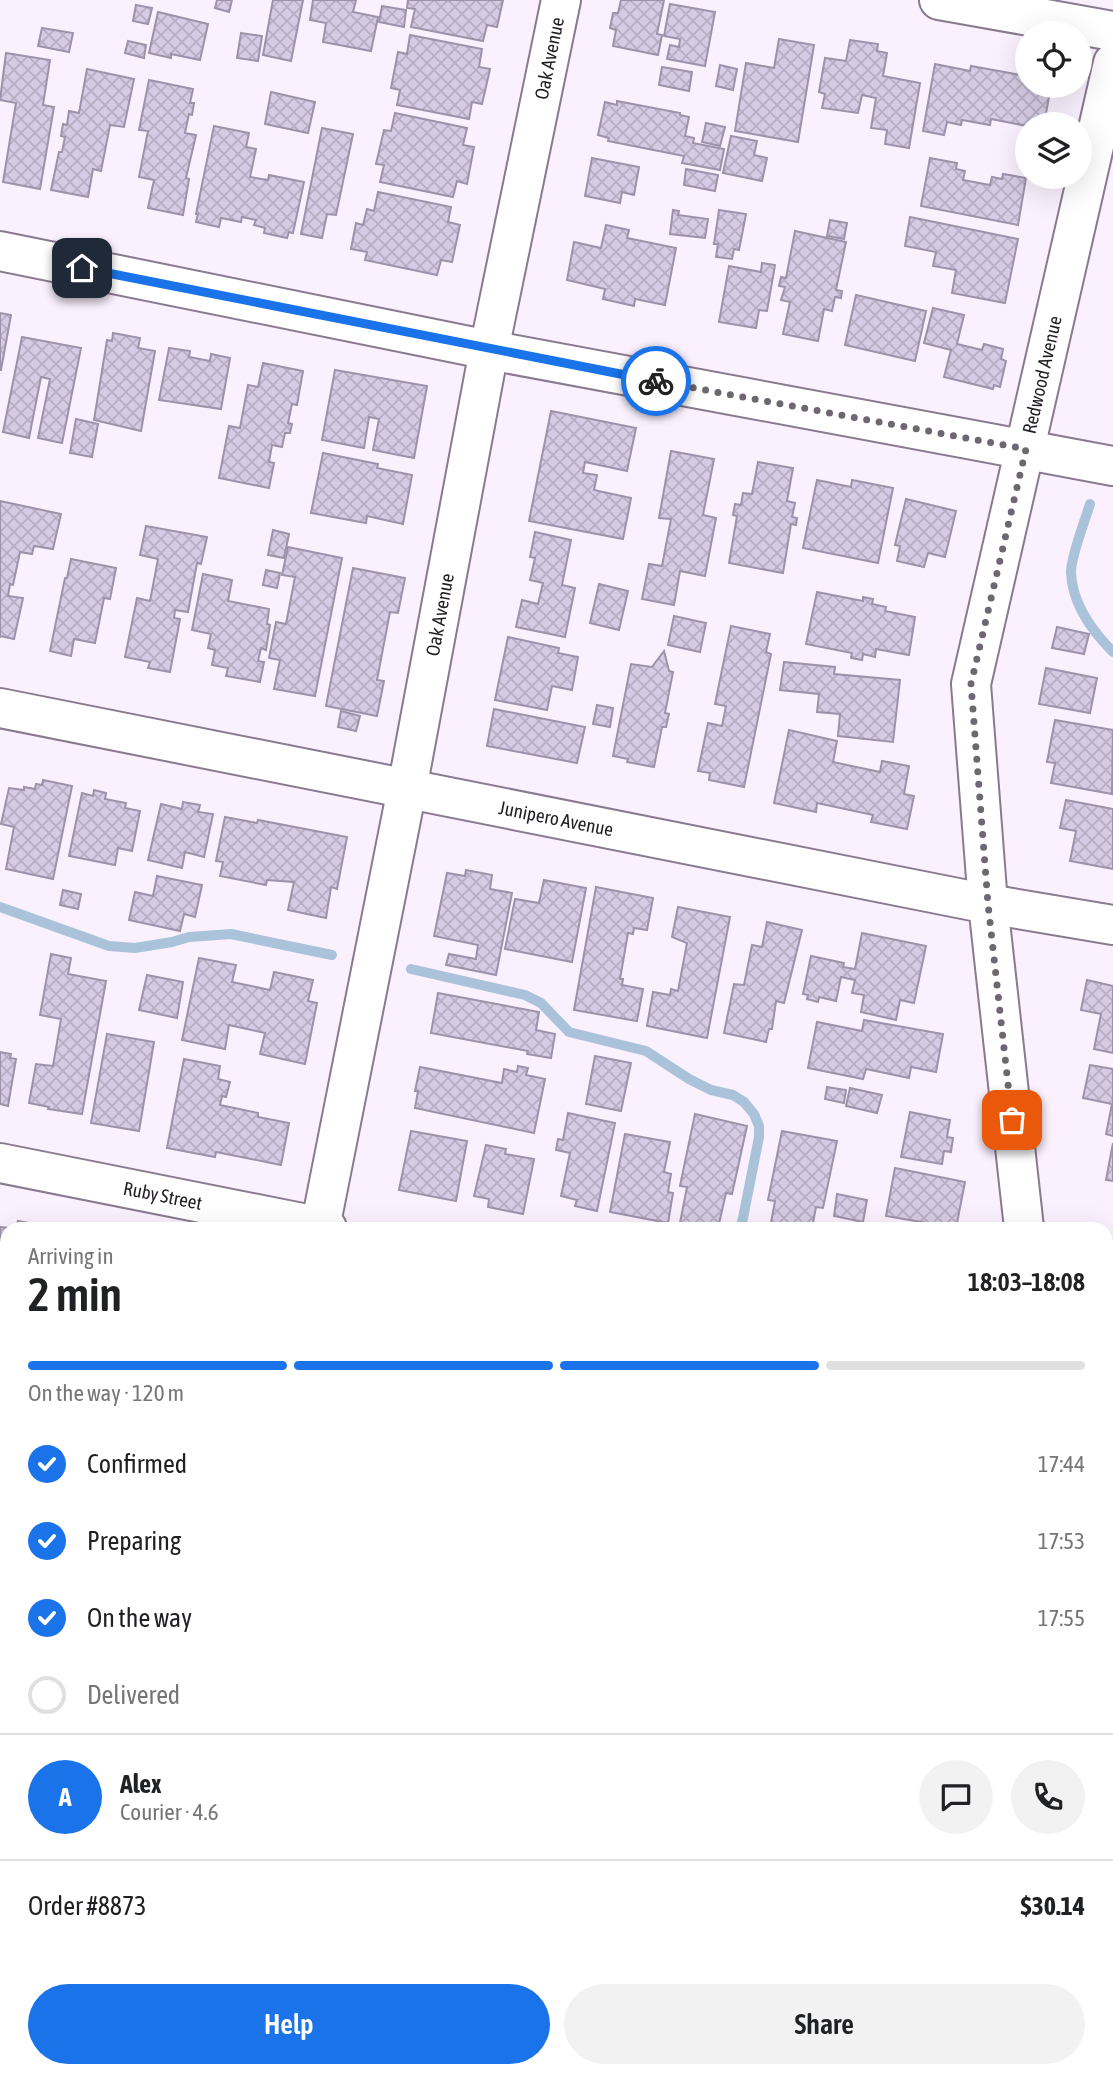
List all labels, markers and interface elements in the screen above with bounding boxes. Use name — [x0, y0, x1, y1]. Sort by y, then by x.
street label: Oak Avenue — [530, 15, 568, 101]
map controls — [1015, 21, 1092, 189]
button: locate — [1015, 21, 1092, 98]
button: layers — [1015, 112, 1092, 189]
pin — [52, 238, 112, 298]
icon: home — [63, 249, 101, 287]
street label: Redwood Avenue — [1018, 314, 1066, 436]
courier — [621, 346, 691, 416]
icon: bike — [637, 362, 675, 400]
street label: Oak Avenue — [421, 571, 458, 658]
street label: Junipero Avenue — [497, 796, 615, 840]
pin — [982, 1090, 1042, 1150]
icon: bag — [993, 1101, 1031, 1139]
street label: Ruby Street — [122, 1177, 204, 1214]
text: Arriving in — [28, 1243, 114, 1269]
text: 18:03–18:08 — [968, 1267, 1085, 1297]
text: 2 min — [28, 1268, 122, 1321]
text: On the way · 120 m — [28, 1380, 184, 1406]
icon: check — [28, 1445, 66, 1483]
text: Confirmed — [87, 1449, 187, 1479]
text: 17:44 — [1038, 1451, 1085, 1477]
icon: check — [28, 1522, 66, 1560]
text: Preparing — [87, 1526, 181, 1556]
text: 17:53 — [1038, 1528, 1085, 1554]
icon: check — [28, 1599, 66, 1637]
text: On the way — [87, 1603, 192, 1633]
text: 17:55 — [1038, 1605, 1085, 1631]
text: Delivered — [87, 1680, 180, 1710]
button: chat — [919, 1760, 993, 1834]
button: phone — [1011, 1760, 1085, 1834]
text: Alex — [120, 1769, 161, 1799]
text: A — [59, 1782, 71, 1812]
text: Courier · 4.6 — [120, 1799, 219, 1825]
text: Order #8873 — [28, 1891, 147, 1921]
text: $30.14 — [1021, 1891, 1085, 1921]
button: Help — [28, 1984, 550, 2064]
button: Share — [564, 1984, 1085, 2064]

